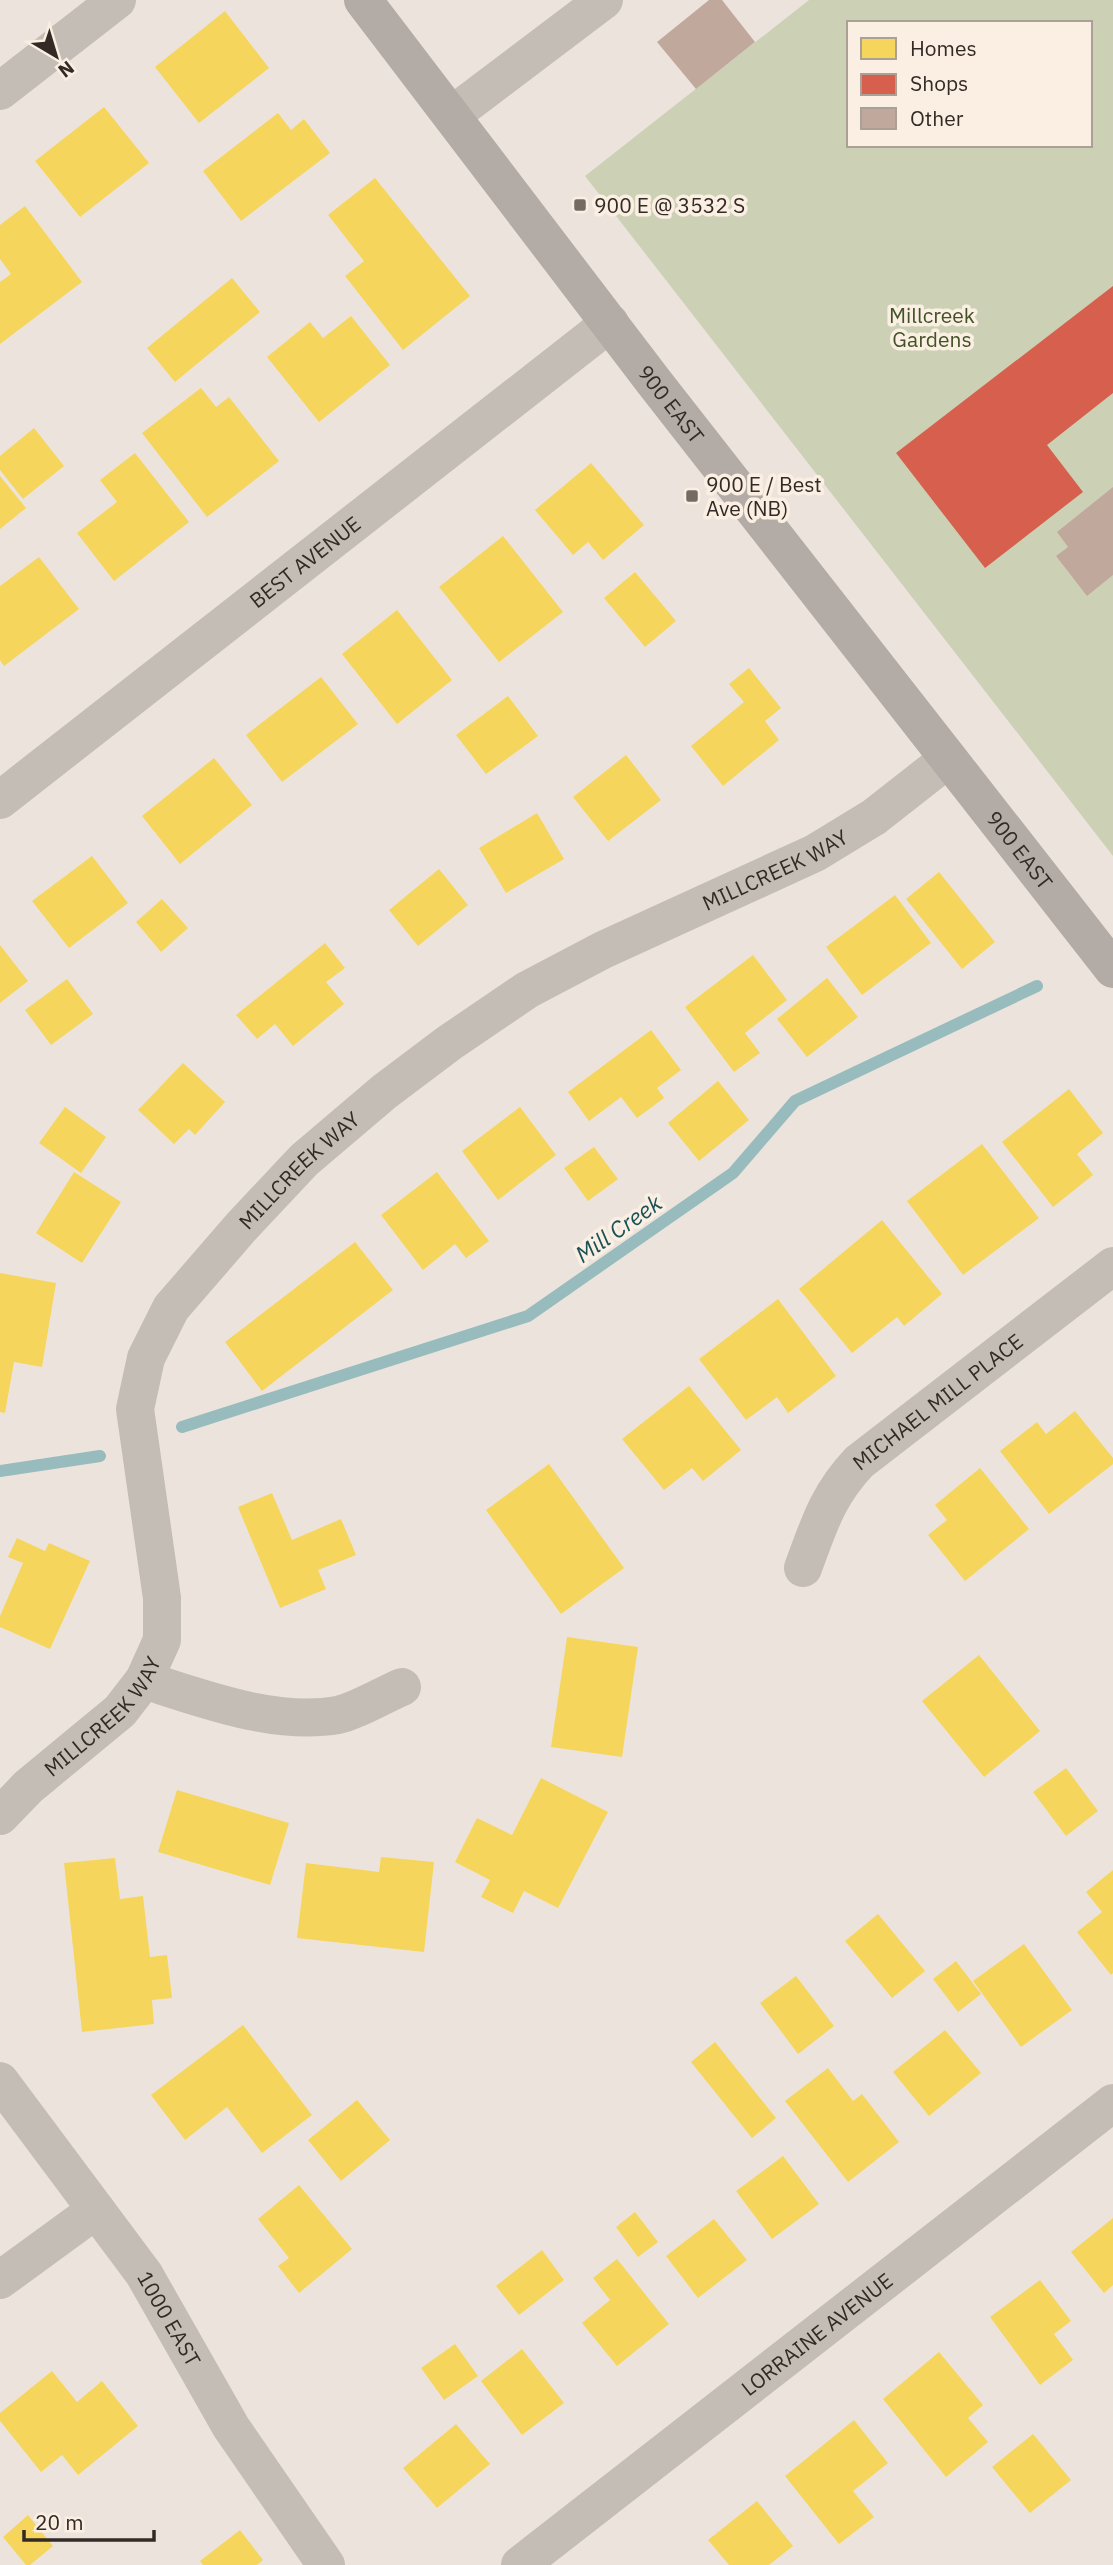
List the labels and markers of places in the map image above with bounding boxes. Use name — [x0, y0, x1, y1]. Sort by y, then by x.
place label: 900 E @ 3532 S — [594, 191, 745, 219]
marker: 900 E @ 3532 S — [572, 197, 588, 213]
place label: 900 E / Best Ave (NB) — [706, 470, 822, 522]
marker: 900 E / Best Ave (NB) — [684, 488, 700, 504]

